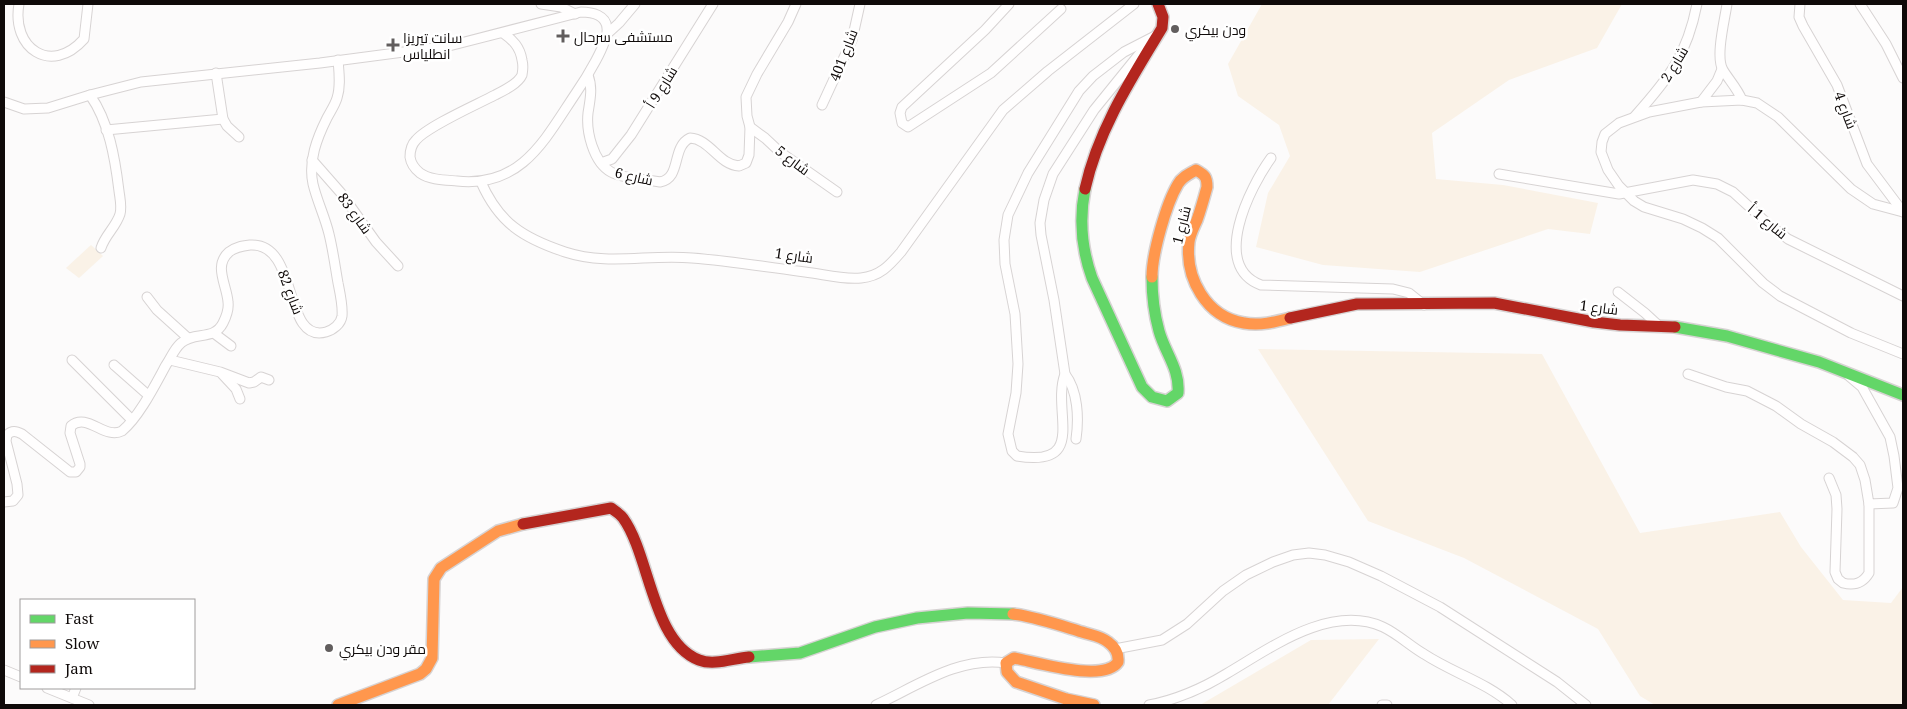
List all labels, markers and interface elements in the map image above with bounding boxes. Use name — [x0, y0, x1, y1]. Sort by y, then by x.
place label: ودن بيكري — [1185, 20, 1246, 42]
marker: ودن بيكري — [1169, 23, 1181, 35]
street label: شارع 401 — [824, 26, 862, 84]
place label: مستشفى سرحال — [574, 27, 673, 46]
place label: سانت تيريزا انطلياس — [403, 28, 462, 63]
marker: مستشفى سرحال — [556, 29, 570, 43]
marker: سانت تيريزا انطلياس — [387, 39, 399, 51]
street label: شارع 2 — [1656, 43, 1692, 85]
street label: شارع 9 أ — [641, 62, 681, 112]
street label: شارع 4 — [1830, 89, 1862, 131]
street label: شارع 5 — [772, 141, 814, 179]
street label: شارع 6 — [613, 162, 655, 190]
street label: شارع 83 — [334, 189, 376, 237]
street label: شارع 1 أ — [1744, 199, 1792, 243]
street label: شارع 1 — [1167, 204, 1195, 246]
street label: شارع 1 — [774, 243, 814, 267]
street label: شارع 82 — [274, 267, 308, 317]
street label: شارع 1 — [1579, 295, 1619, 319]
legend — [20, 599, 195, 689]
text: Fast — [65, 608, 94, 628]
text: Slow — [65, 633, 99, 653]
place label: مقر ودن بيكري — [339, 639, 426, 661]
marker: مقر ودن بيكري — [323, 642, 335, 654]
text: Jam — [64, 658, 93, 678]

